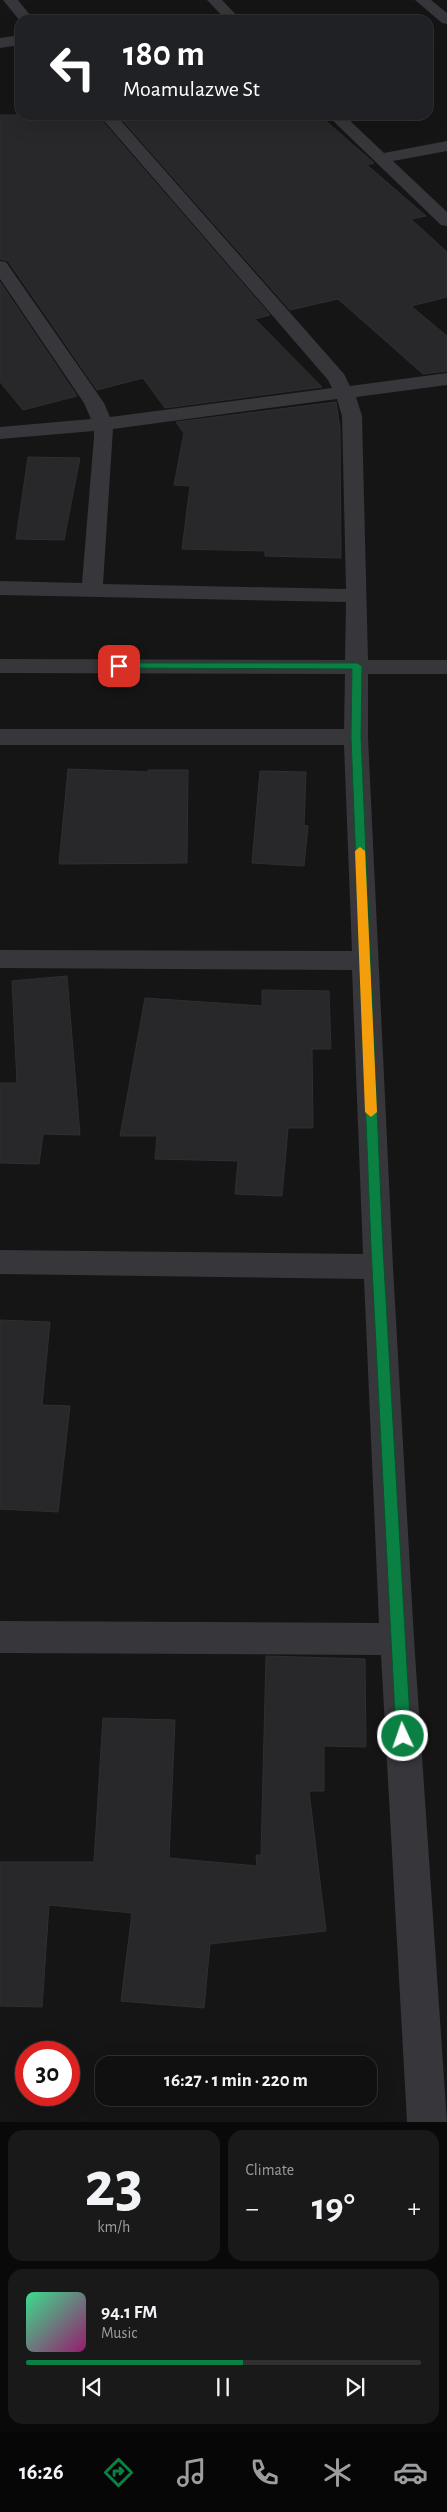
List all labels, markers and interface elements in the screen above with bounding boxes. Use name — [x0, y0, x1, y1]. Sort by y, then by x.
icon: left — [40, 35, 105, 100]
text: 180 m — [123, 37, 205, 72]
text: Moamulazwe St — [123, 78, 260, 100]
pin — [98, 645, 140, 687]
icon: arrive — [105, 652, 133, 680]
position arrow — [376, 1709, 428, 1761]
speed limit sign: 30 — [15, 2041, 80, 2106]
text: 16:27 · 1 min · 220 m — [164, 2071, 308, 2090]
text: 23 — [84, 2153, 143, 2218]
text: Climate — [246, 2162, 294, 2178]
text: 19° — [312, 2189, 355, 2227]
text: − — [246, 2195, 259, 2223]
text: + — [408, 2195, 421, 2223]
text: km/h — [97, 2219, 130, 2235]
text: 94.1 FM — [101, 2303, 157, 2322]
text: Music — [101, 2325, 137, 2341]
icon: previous — [78, 2373, 106, 2401]
icon: pause — [209, 2373, 237, 2401]
icon: next — [341, 2373, 369, 2401]
icon: directions — [101, 2455, 136, 2490]
icon: music — [174, 2455, 209, 2490]
icon: phone — [247, 2455, 282, 2490]
icon: climate — [320, 2455, 355, 2490]
icon: car — [393, 2455, 428, 2490]
text: 16:26 — [19, 2461, 64, 2483]

